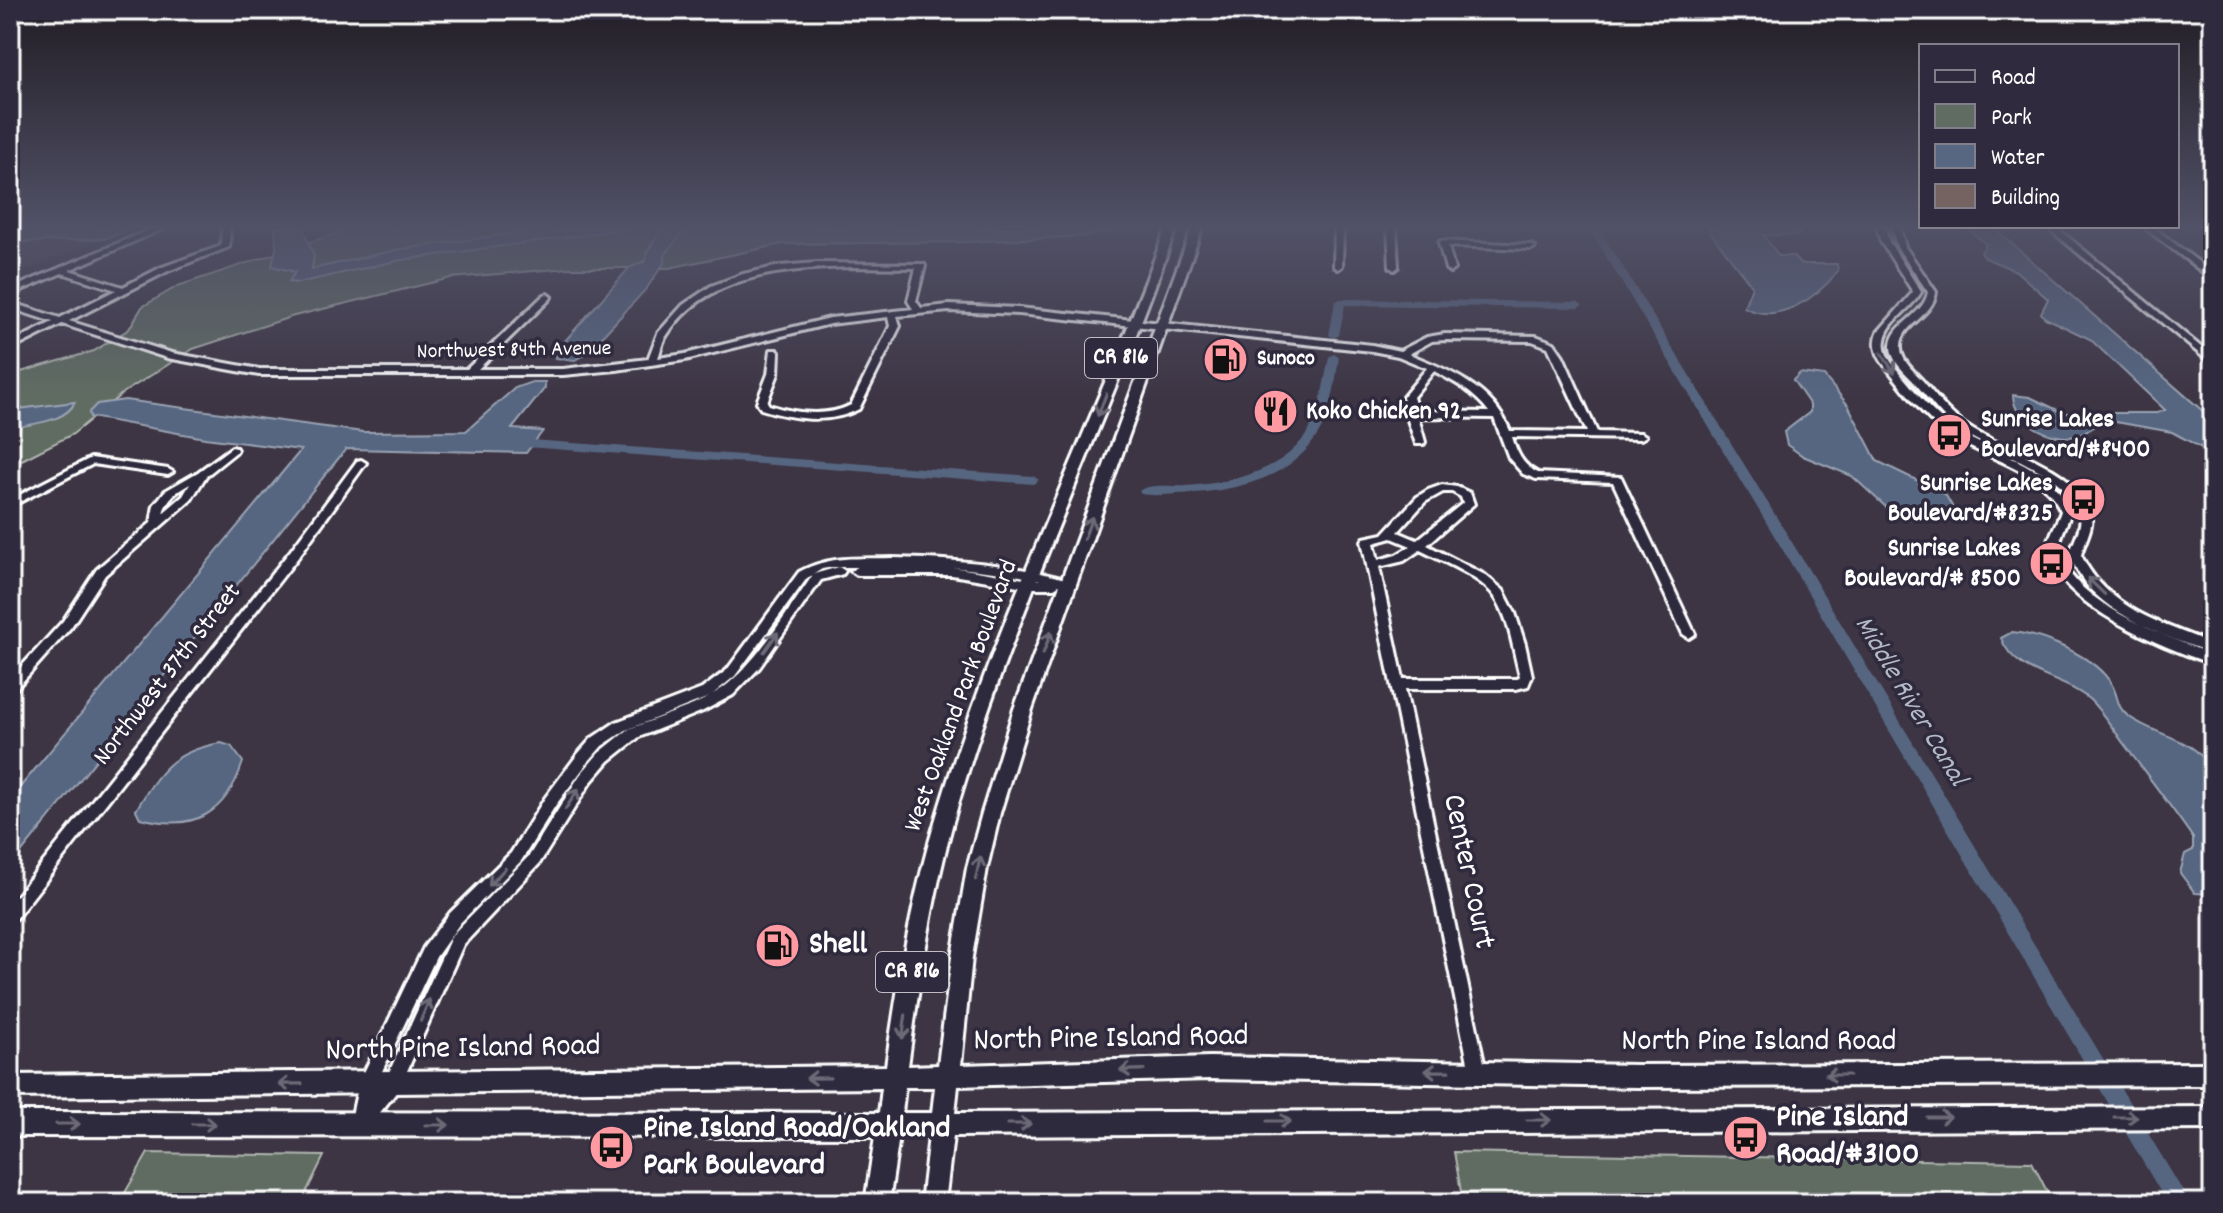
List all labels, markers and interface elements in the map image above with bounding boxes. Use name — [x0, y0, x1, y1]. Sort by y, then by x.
legend — [1919, 44, 2179, 228]
text: Road — [1991, 62, 2036, 96]
text: Park — [1991, 102, 2032, 136]
text: Water — [1991, 142, 2044, 176]
text: Building — [1991, 182, 2060, 216]
street label: Northwest 84th Avenue — [416, 334, 612, 368]
fuel station icon: Sunoco — [1202, 335, 1250, 383]
road number: CR 816 — [1085, 338, 1157, 378]
place label: Sunoco — [1257, 344, 1315, 375]
one-way arrow — [1880, 351, 1897, 373]
restaurant icon: Koko Chicken 92 — [1251, 388, 1299, 436]
one-way arrow — [1094, 392, 1108, 417]
place label: Koko Chicken 92 — [1306, 394, 1461, 431]
place label: Sunrise Lakes Boulevard/#8400 — [1981, 402, 2151, 469]
bus stop icon: Sunrise Lakes Boulevard/#8400 — [1926, 411, 1974, 459]
place label: Sunrise Lakes Boulevard/#8325 — [1888, 466, 2053, 533]
bus stop icon: Sunrise Lakes Boulevard/#8325 — [2060, 475, 2108, 523]
one-way arrow — [1082, 517, 1096, 541]
place label: Sunrise Lakes Boulevard/# 8500 — [1844, 531, 2021, 598]
bus stop icon: Sunrise Lakes Boulevard/# 8500 — [2028, 540, 2076, 588]
street label: West Oakland Park Boulevard — [896, 555, 1028, 837]
street label: Northwest 37th Street — [85, 576, 251, 774]
one-way arrow — [2087, 577, 2106, 596]
water label: Middle River Canal — [1842, 609, 1977, 797]
one-way arrow — [1040, 630, 1055, 655]
one-way arrow — [763, 632, 779, 654]
one-way arrow — [564, 788, 580, 810]
street label: Center Court — [1428, 790, 1506, 954]
one-way arrow — [971, 856, 986, 881]
one-way arrow — [487, 867, 506, 887]
fuel station icon: Shell — [754, 922, 802, 970]
place label: Shell — [809, 923, 867, 969]
road number: CR 816 — [876, 952, 948, 992]
one-way arrow — [419, 998, 434, 1023]
one-way arrow — [896, 1014, 911, 1040]
street label: North Pine Island Road — [973, 1015, 1249, 1065]
street label: North Pine Island Road — [1621, 1020, 1897, 1066]
street label: North Pine Island Road — [325, 1025, 601, 1075]
one-way arrow — [1119, 1063, 1146, 1078]
one-way arrow — [1424, 1063, 1451, 1079]
one-way arrow — [1824, 1067, 1851, 1083]
one-way arrow — [805, 1070, 832, 1086]
one-way arrow — [277, 1076, 304, 1092]
place label: Pine Island Road/#3100 — [1776, 1096, 1919, 1179]
place label: Pine Island Road/Oakland Park Boulevard — [643, 1107, 951, 1190]
one-way arrow — [2112, 1109, 2139, 1125]
one-way arrow — [1925, 1110, 1952, 1125]
one-way arrow — [1525, 1112, 1552, 1127]
bus stop icon: Pine Island Road/#3100 — [1721, 1113, 1769, 1161]
one-way arrow — [1265, 1114, 1292, 1129]
one-way arrow — [54, 1116, 81, 1132]
one-way arrow — [190, 1116, 217, 1132]
one-way arrow — [1005, 1116, 1032, 1132]
one-way arrow — [423, 1117, 450, 1133]
bus stop icon: Pine Island Road/Oakland Park Boulevard — [588, 1124, 636, 1172]

